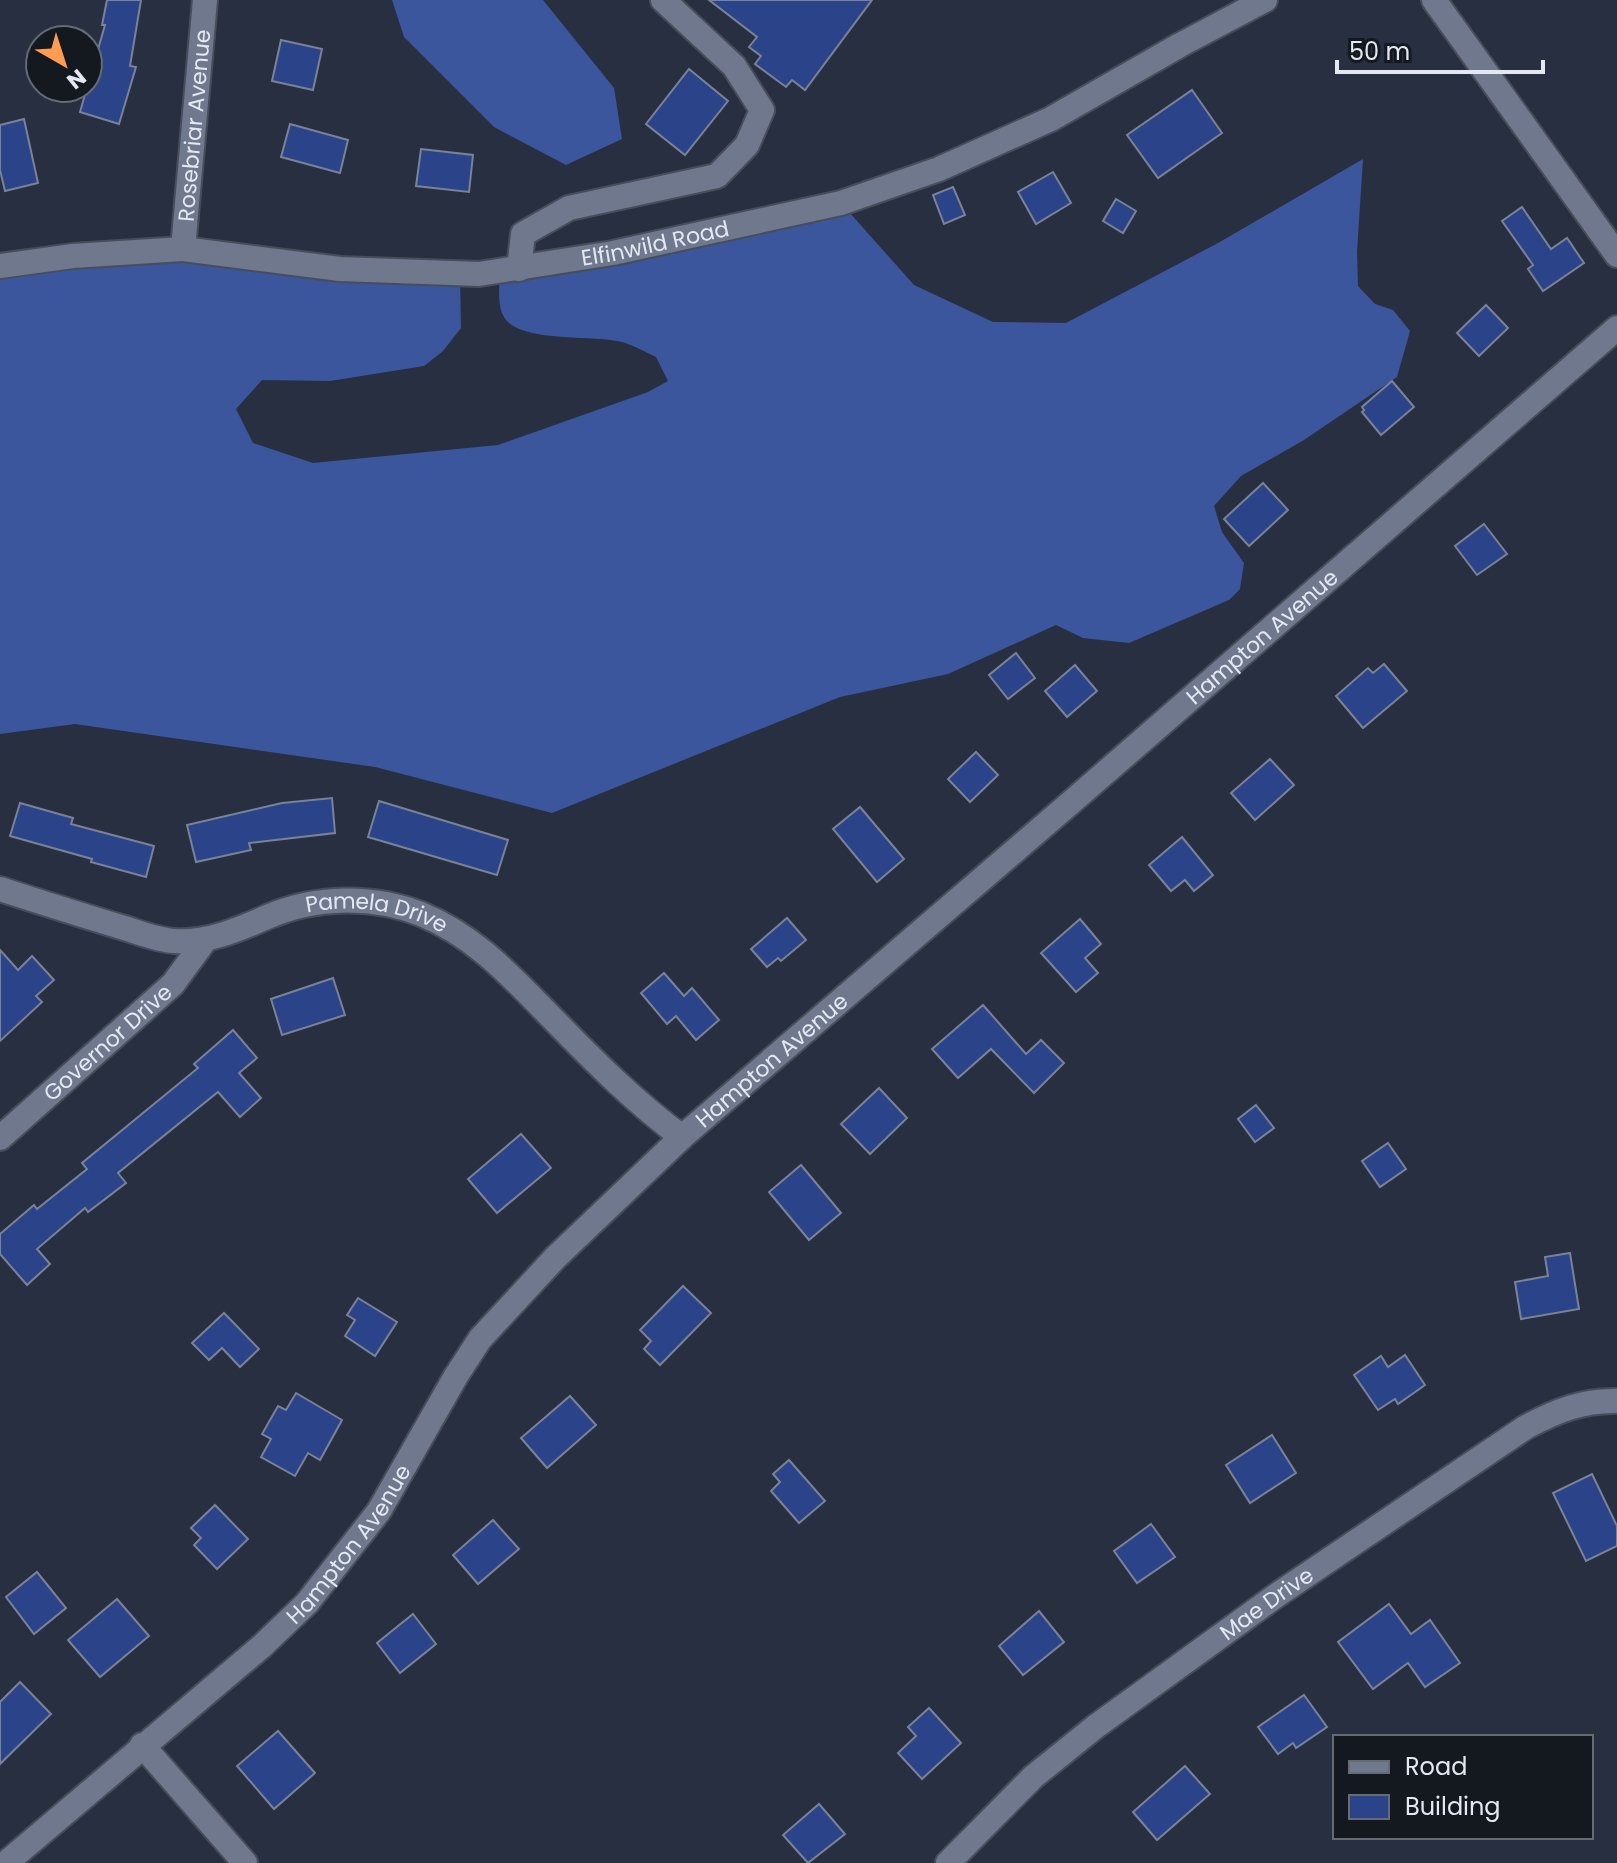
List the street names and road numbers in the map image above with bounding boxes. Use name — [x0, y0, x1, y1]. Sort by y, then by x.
street label: Rosebriar Avenue — [170, 28, 218, 223]
street label: Elfinwild Road — [579, 213, 732, 273]
street label: Hampton Avenue — [1179, 562, 1345, 711]
street label: Pamela Drive — [303, 885, 453, 940]
street label: Governor Drive — [36, 977, 179, 1108]
street label: Hampton Avenue — [688, 986, 855, 1135]
street label: Hampton Avenue — [279, 1459, 418, 1631]
street label: Mae Drive — [1213, 1559, 1320, 1647]

